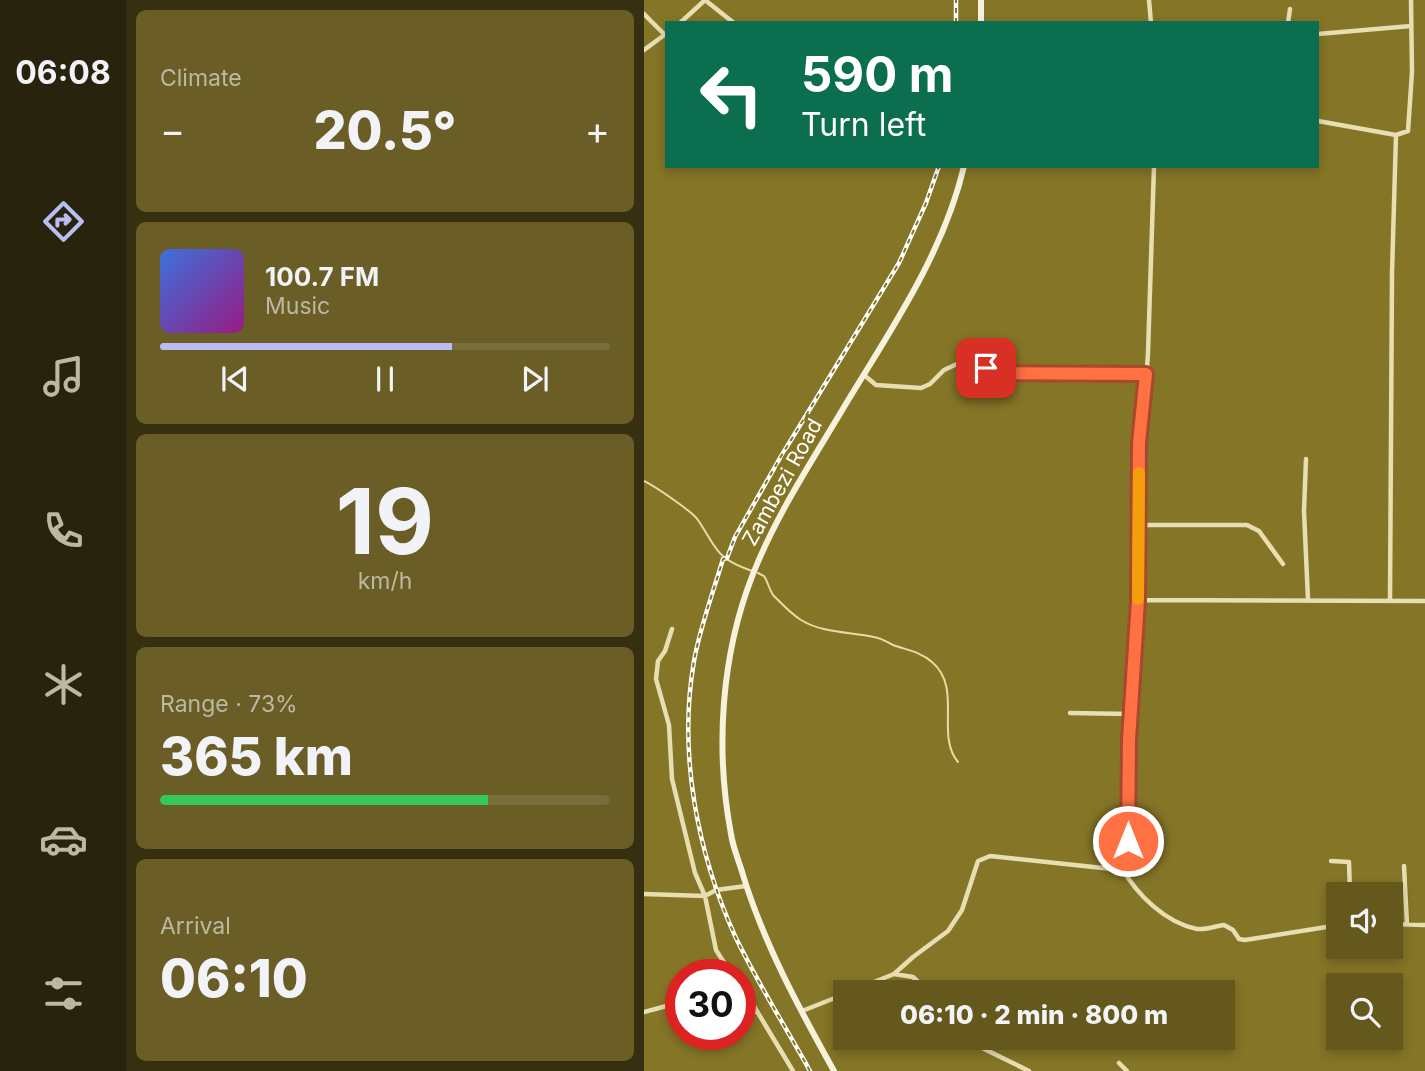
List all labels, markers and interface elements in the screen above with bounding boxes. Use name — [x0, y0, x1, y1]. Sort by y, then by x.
text: 590 m — [801, 45, 954, 104]
icon: left — [686, 49, 777, 140]
text: 06:08 — [15, 53, 111, 92]
text: Climate — [160, 64, 242, 92]
text: 20.5° — [313, 99, 457, 162]
text: Turn left — [801, 105, 926, 144]
text: − — [160, 107, 185, 153]
text: + — [585, 107, 610, 153]
icon: directions — [39, 197, 88, 246]
text: 100.7 FM — [265, 261, 379, 292]
text: Music — [265, 292, 330, 320]
pin — [956, 338, 1016, 398]
icon: arrive — [967, 349, 1005, 387]
icon: music — [39, 352, 88, 401]
icon: previous — [216, 360, 254, 398]
icon: pause — [366, 360, 404, 398]
icon: next — [516, 360, 554, 398]
street label: Zambezi Road — [737, 414, 827, 550]
text: 19 — [336, 466, 434, 576]
icon: phone — [39, 506, 88, 555]
text: km/h — [358, 567, 412, 595]
icon: climate — [39, 660, 88, 709]
text: Range · 73% — [160, 690, 298, 718]
text: 365 km — [160, 725, 353, 788]
position arrow — [1091, 804, 1165, 878]
icon: car — [39, 815, 88, 864]
map controls — [1326, 882, 1403, 1050]
button: sound — [1326, 882, 1403, 959]
text: Arrival — [160, 912, 231, 940]
text: 06:10 — [160, 947, 308, 1010]
speed limit sign: 30 — [665, 959, 756, 1050]
icon: filters — [39, 969, 88, 1018]
button: search — [1326, 973, 1403, 1050]
text: 06:10 · 2 min · 800 m — [900, 999, 1168, 1030]

